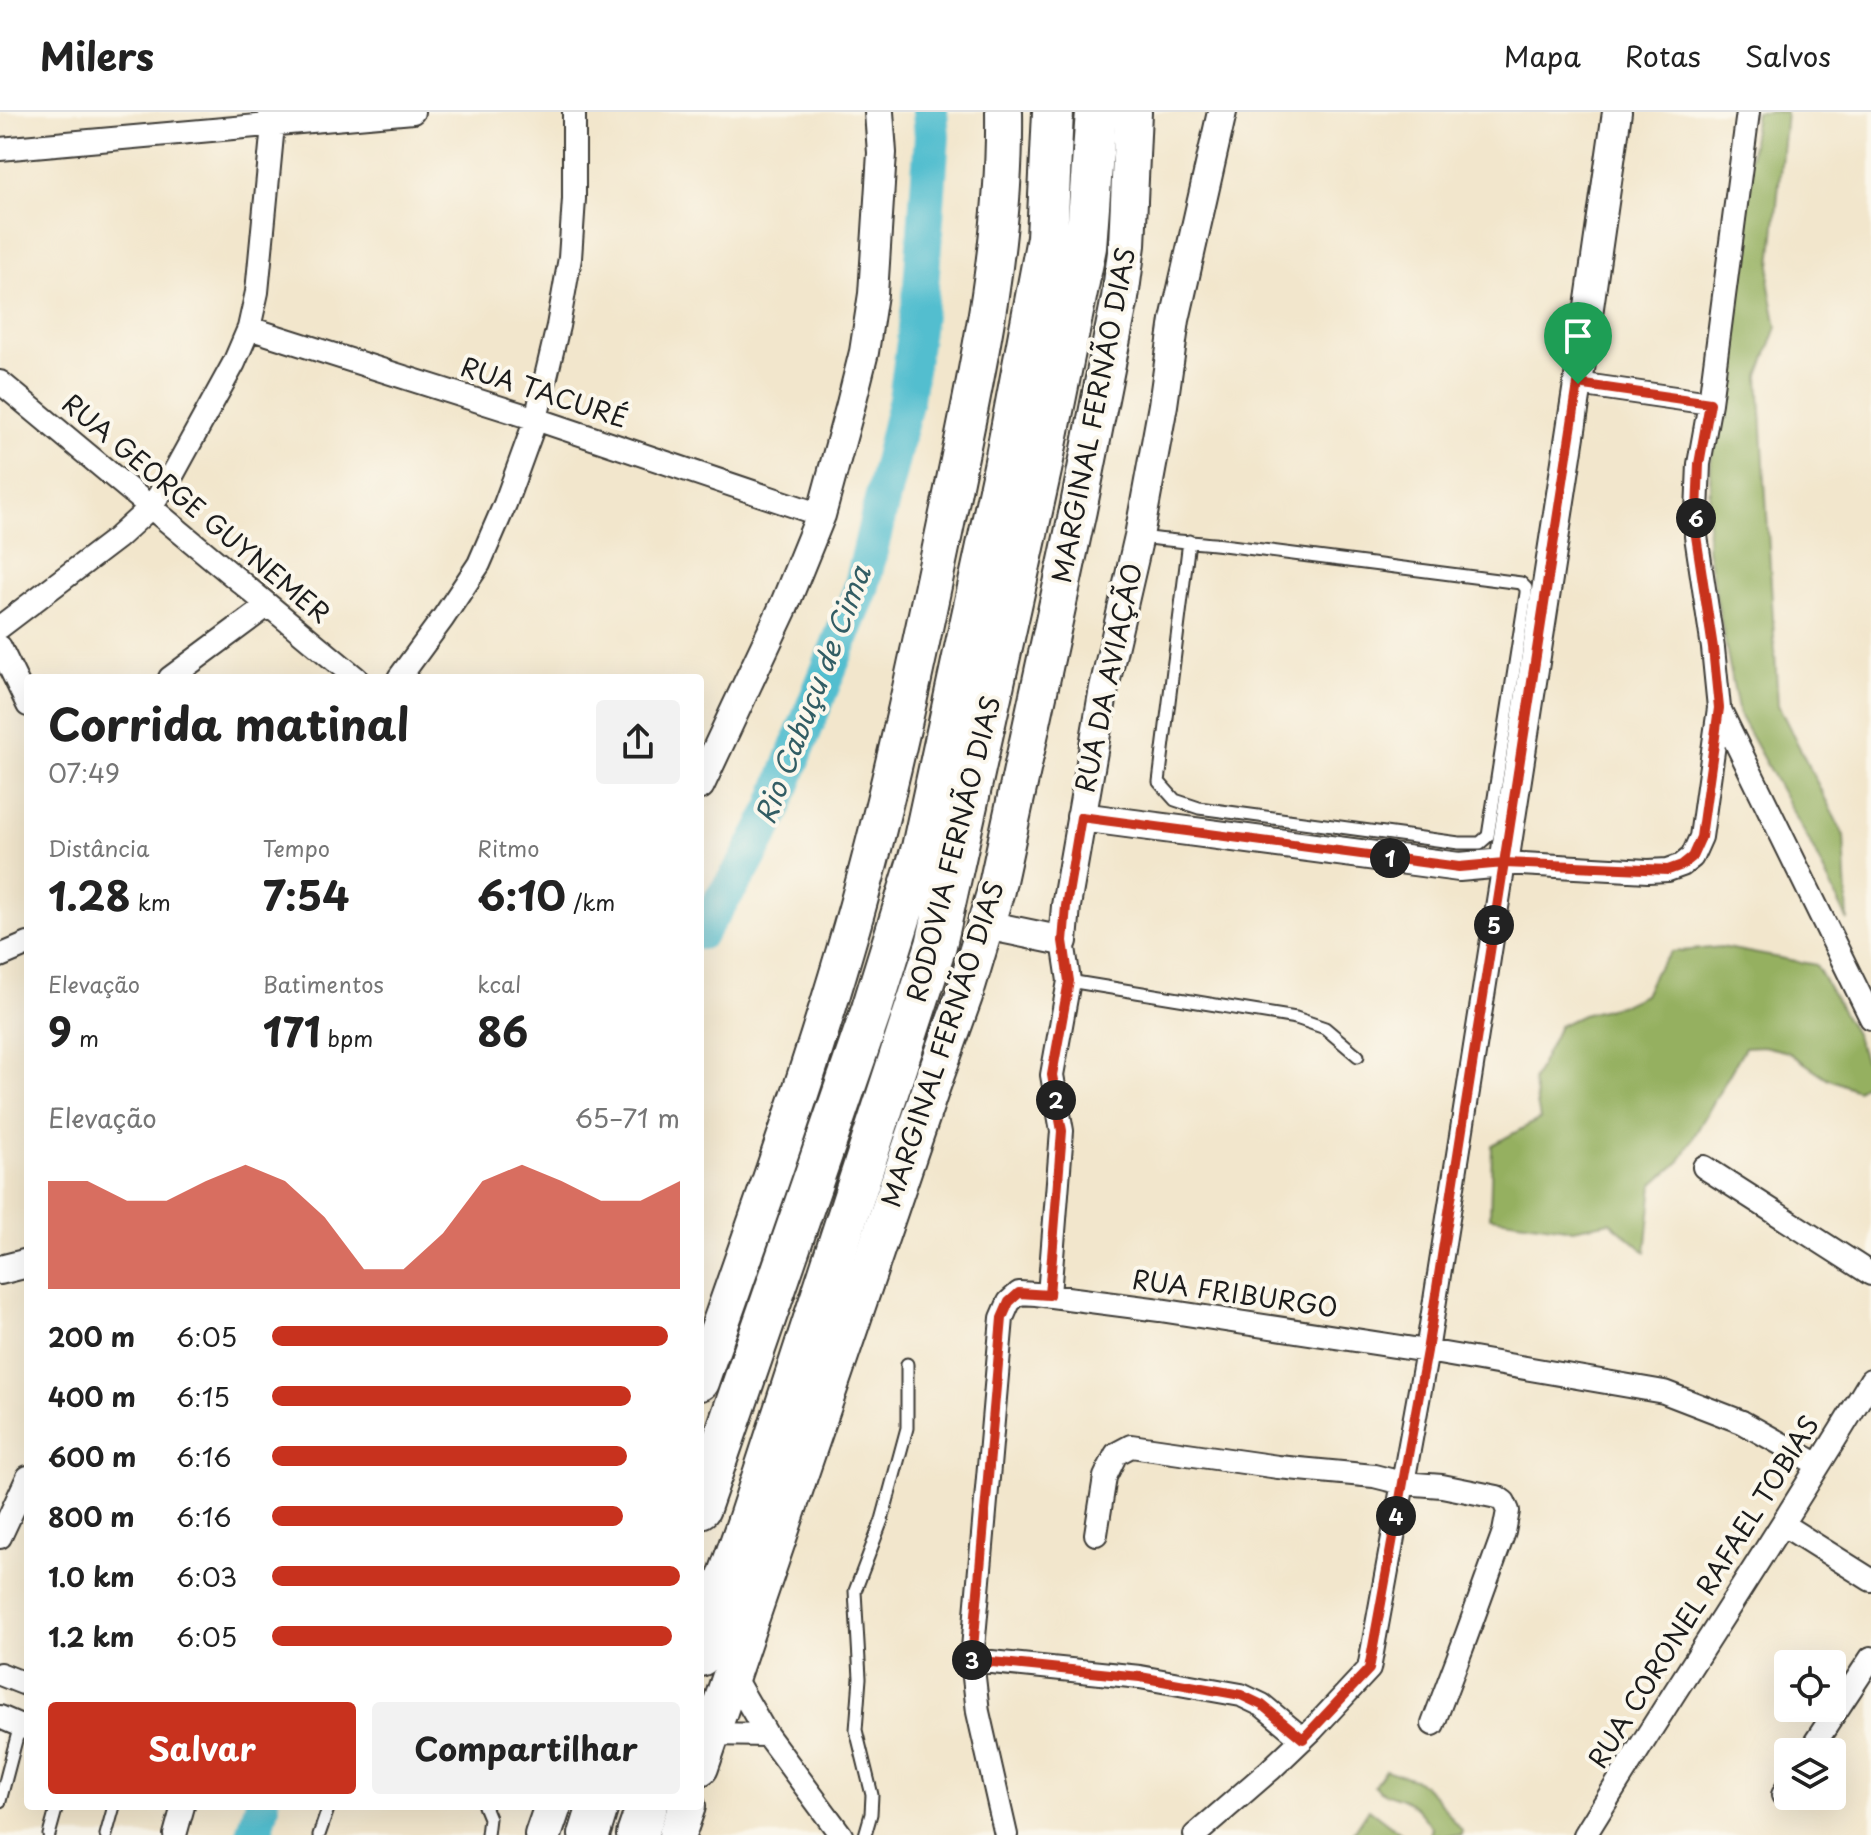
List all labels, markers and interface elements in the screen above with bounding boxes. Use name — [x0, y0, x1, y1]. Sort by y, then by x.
text: Milers — [40, 27, 154, 84]
text: Mapa — [1504, 34, 1581, 77]
text: Rotas — [1625, 34, 1701, 77]
text: Salvos — [1745, 34, 1831, 77]
street label: MARGINAL FERNÃO DIAS — [1041, 244, 1144, 586]
pin — [1544, 302, 1612, 384]
icon: arrive — [1556, 314, 1600, 358]
street label: RUA TACURÉ — [456, 346, 633, 437]
street label: RUA GEORGE GUYNEMER — [54, 384, 340, 632]
pin: 6 — [1676, 498, 1716, 538]
text: 6 — [1688, 501, 1704, 534]
water label: Rio Cabuçu de Cima — [743, 558, 881, 830]
street label: RUA DA AVIAÇÃO — [1064, 559, 1151, 796]
text: Corrida matinal — [48, 690, 409, 756]
street label: RODOVIA FERNÃO DIAS — [896, 691, 1010, 1006]
button: share — [596, 700, 680, 784]
text: 07:49 — [48, 753, 120, 792]
text: Distância — [48, 831, 150, 864]
text: Tempo — [263, 831, 330, 864]
text: Ritmo — [477, 831, 539, 864]
pin: 1 — [1370, 838, 1410, 878]
text: 1 — [1385, 841, 1395, 874]
text: 1.28 — [48, 864, 131, 925]
text: 7:54 — [263, 864, 350, 925]
text: 6:10 — [477, 864, 566, 925]
street label: MARGINAL FERNÃO DIAS — [870, 875, 1013, 1212]
text: km — [131, 885, 171, 918]
text: /km — [566, 885, 615, 918]
pin: 5 — [1474, 905, 1514, 945]
text: 5 — [1487, 908, 1501, 941]
text: Elevação — [48, 967, 140, 1000]
text: Batimentos — [263, 967, 384, 1000]
text: kcal — [477, 967, 521, 1000]
text: 9 — [48, 1000, 72, 1061]
text: 171 — [263, 1000, 320, 1061]
text: 86 — [477, 1000, 528, 1061]
text: m — [72, 1021, 99, 1054]
text: bpm — [320, 1021, 373, 1054]
pin: 2 — [1036, 1080, 1076, 1120]
text: 2 — [1048, 1083, 1064, 1116]
text: Elevação — [48, 1098, 157, 1137]
text: 65–71 m — [575, 1098, 680, 1137]
street label: RUA FRIBURGO — [1130, 1259, 1341, 1326]
text: 200 m — [48, 1317, 135, 1356]
text: 6:05 — [176, 1317, 237, 1356]
text: 400 m — [48, 1377, 136, 1416]
text: 6:15 — [176, 1377, 230, 1416]
street label: RUA CORONEL RAFAEL TOBIAS — [1578, 1407, 1828, 1775]
text: 600 m — [48, 1437, 136, 1476]
text: 6:16 — [176, 1437, 232, 1476]
pin: 4 — [1376, 1496, 1416, 1536]
text: 800 m — [48, 1497, 135, 1536]
text: 6:16 — [176, 1497, 232, 1536]
text: 4 — [1389, 1499, 1403, 1532]
text: 1.0 km — [48, 1557, 135, 1596]
text: 6:03 — [176, 1557, 237, 1596]
text: 1.2 km — [48, 1617, 134, 1656]
text: 6:05 — [176, 1617, 237, 1656]
pin: 3 — [952, 1640, 992, 1680]
text: 3 — [965, 1643, 979, 1676]
map controls — [1774, 1650, 1846, 1810]
button: locate — [1774, 1650, 1846, 1722]
button: Salvar — [48, 1702, 356, 1794]
button: Compartilhar — [372, 1702, 680, 1794]
button: layers — [1774, 1738, 1846, 1810]

